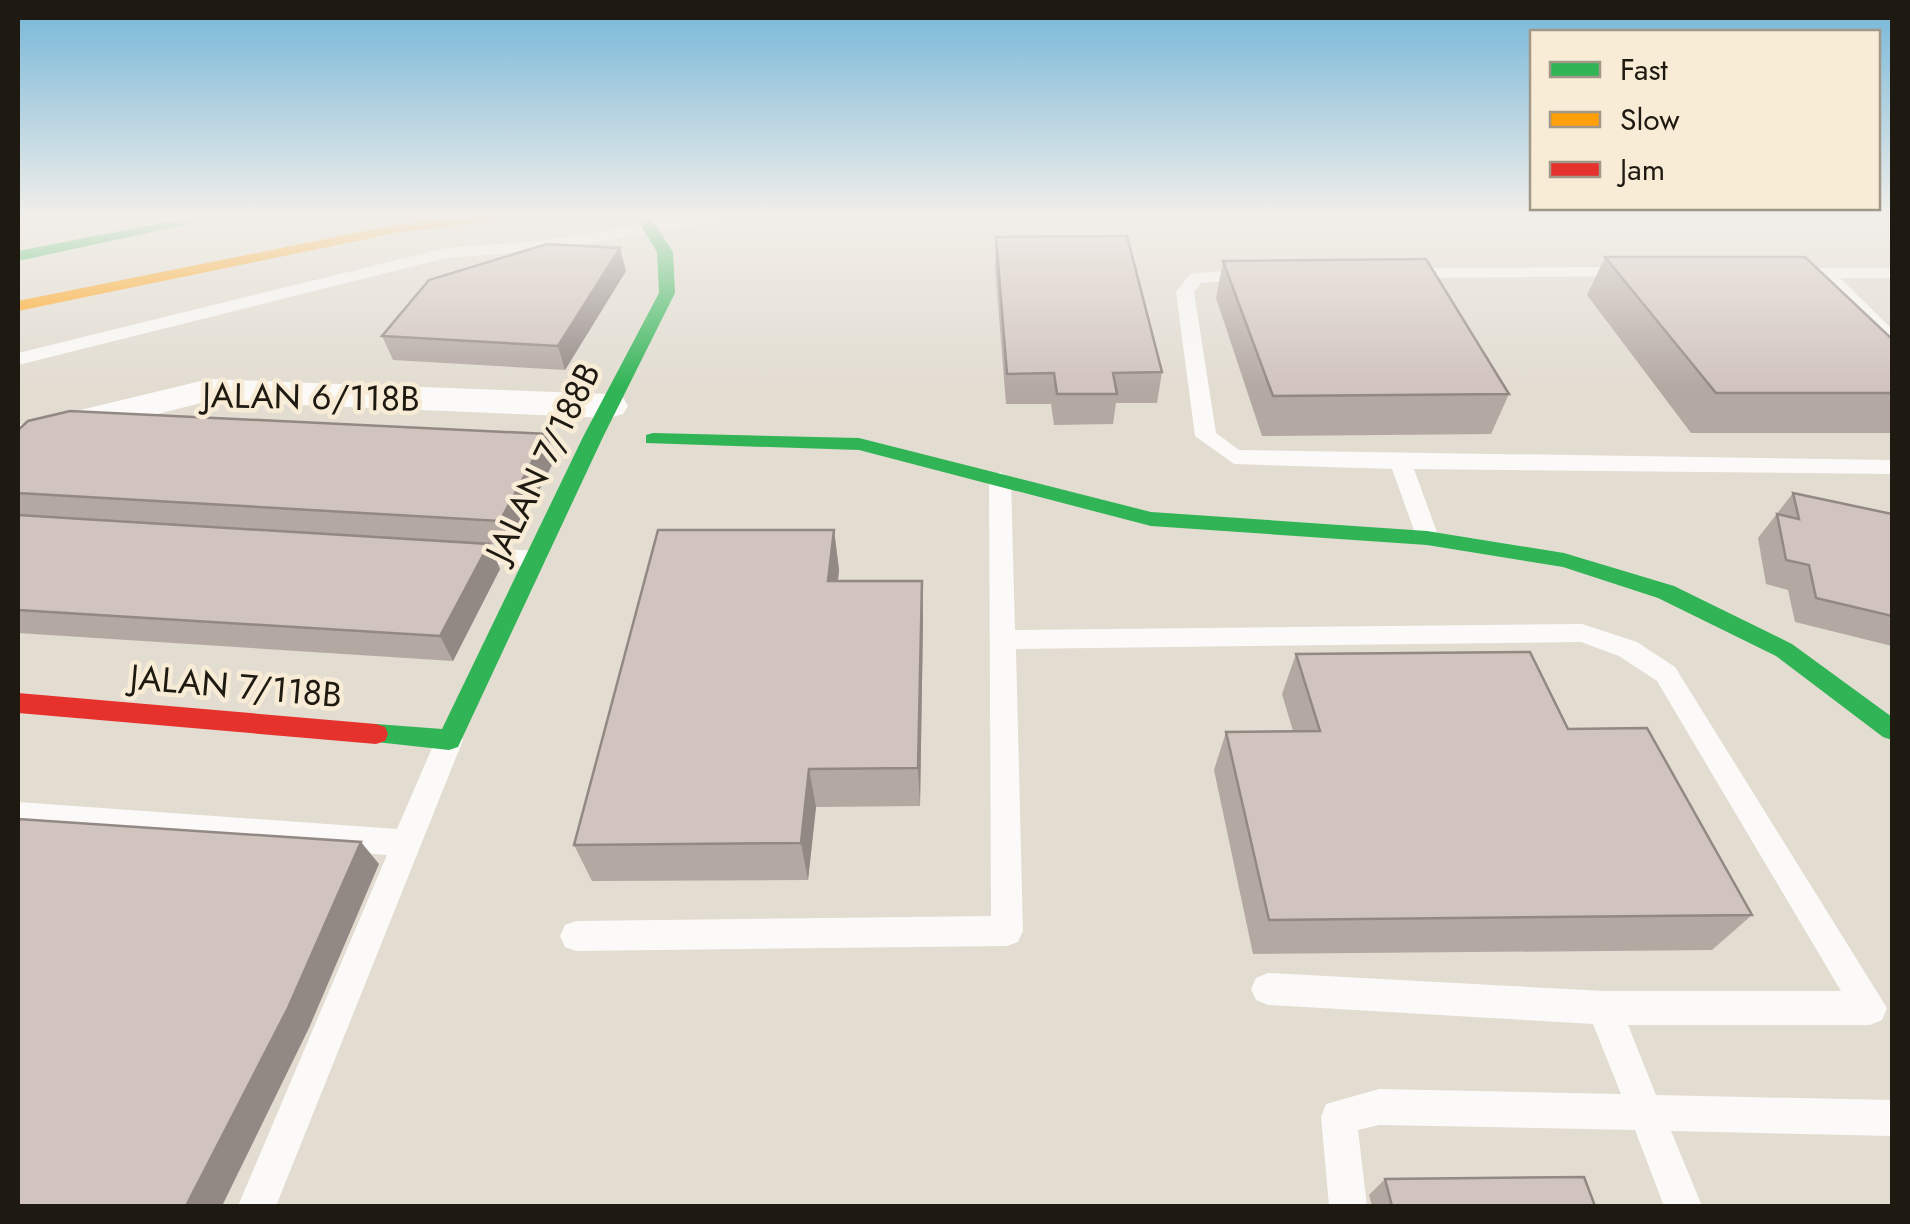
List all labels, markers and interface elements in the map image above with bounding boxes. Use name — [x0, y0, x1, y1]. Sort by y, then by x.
legend — [1530, 30, 1880, 210]
text: Fast — [1620, 48, 1669, 91]
text: Slow — [1620, 98, 1680, 141]
text: Jam — [1616, 148, 1665, 191]
street label: JALAN 7/188B — [472, 354, 613, 573]
street label: JALAN 6/118B — [198, 370, 420, 424]
street label: JALAN 7/118B — [124, 652, 344, 720]

